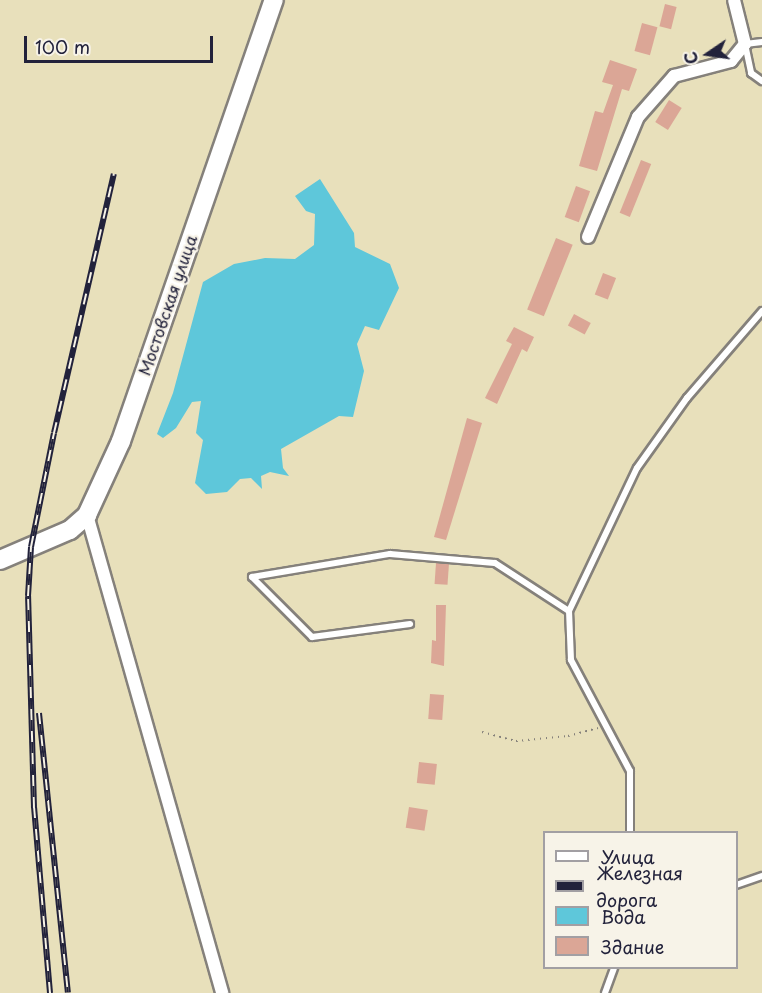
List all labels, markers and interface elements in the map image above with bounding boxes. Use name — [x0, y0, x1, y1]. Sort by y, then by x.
scale bar — [27, 24, 216, 62]
north arrow — [678, 24, 738, 84]
text: 100 m — [35, 33, 90, 60]
text: С — [677, 49, 704, 67]
street label: Мостовская улица — [134, 232, 200, 378]
legend — [543, 831, 738, 969]
text: Улица — [601, 843, 655, 870]
text: Железная дорога — [596, 859, 683, 913]
text: Вода — [601, 903, 646, 930]
text: Здание — [601, 933, 664, 960]

